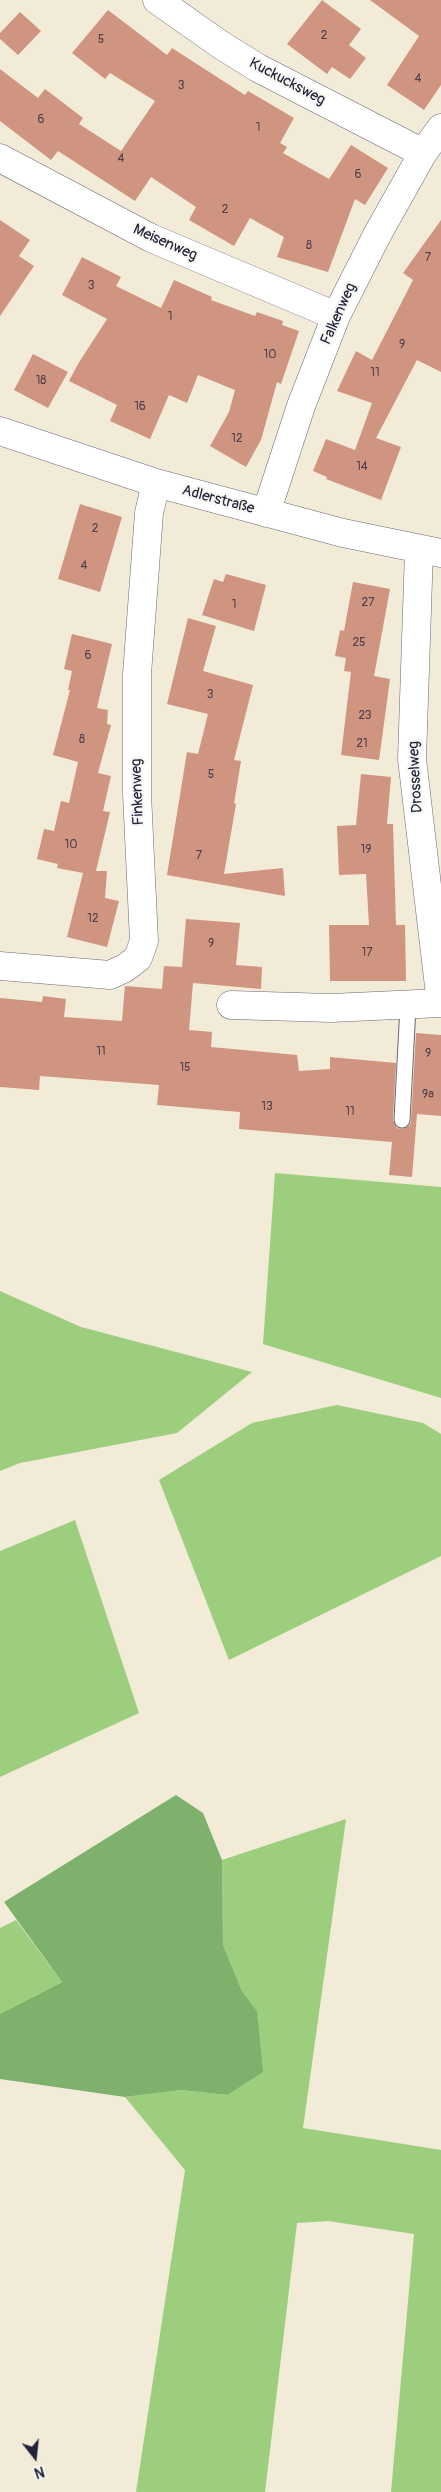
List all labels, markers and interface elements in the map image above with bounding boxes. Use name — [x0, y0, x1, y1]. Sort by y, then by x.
house number: 2 — [321, 29, 327, 43]
house number: 5 — [98, 33, 104, 47]
street label: Kuckucksweg — [246, 54, 328, 110]
house number: 4 — [415, 72, 421, 86]
house number: 3 — [178, 79, 184, 93]
house number: 6 — [38, 113, 44, 127]
house number: 1 — [256, 121, 260, 135]
house number: 4 — [118, 152, 124, 166]
house number: 6 — [355, 168, 361, 182]
house number: 2 — [222, 203, 228, 217]
street label: Meisenweg — [130, 221, 200, 265]
house number: 8 — [306, 239, 312, 253]
house number: 7 — [425, 251, 431, 265]
house number: 3 — [88, 279, 94, 293]
street label: Falkenweg — [317, 280, 361, 348]
house number: 1 — [168, 310, 172, 324]
house number: 9 — [399, 338, 405, 352]
house number: 10 — [264, 348, 276, 362]
house number: 11 — [370, 366, 380, 380]
house number: 18 — [36, 374, 46, 388]
house number: 16 — [134, 400, 146, 414]
house number: 12 — [231, 432, 243, 446]
house number: 14 — [356, 460, 368, 474]
street label: Adlerstraße — [180, 482, 256, 518]
house number: 2 — [92, 522, 98, 536]
house number: 4 — [81, 559, 87, 573]
house number: 27 — [361, 596, 375, 610]
house number: 1 — [232, 598, 236, 612]
house number: 25 — [352, 636, 366, 650]
house number: 6 — [85, 649, 91, 663]
house number: 3 — [207, 688, 213, 702]
house number: 23 — [358, 709, 372, 723]
house number: 8 — [79, 733, 85, 747]
house number: 21 — [356, 737, 368, 751]
street label: Drosselweg — [405, 741, 427, 813]
street label: Finkenweg — [128, 758, 148, 826]
house number: 5 — [208, 768, 214, 782]
house number: 10 — [65, 838, 77, 852]
house number: 19 — [361, 843, 371, 857]
house number: 7 — [196, 849, 202, 863]
house number: 12 — [87, 912, 99, 926]
house number: 9 — [208, 937, 214, 951]
house number: 17 — [361, 946, 373, 960]
house number: 11 — [96, 1045, 106, 1059]
house number: 9 — [425, 1047, 431, 1061]
house number: 15 — [179, 1061, 191, 1075]
house number: 9a — [422, 1088, 434, 1102]
house number: 13 — [261, 1100, 273, 1114]
house number: 11 — [345, 1105, 355, 1119]
north arrow — [10, 2432, 60, 2482]
text: N — [32, 2462, 46, 2481]

